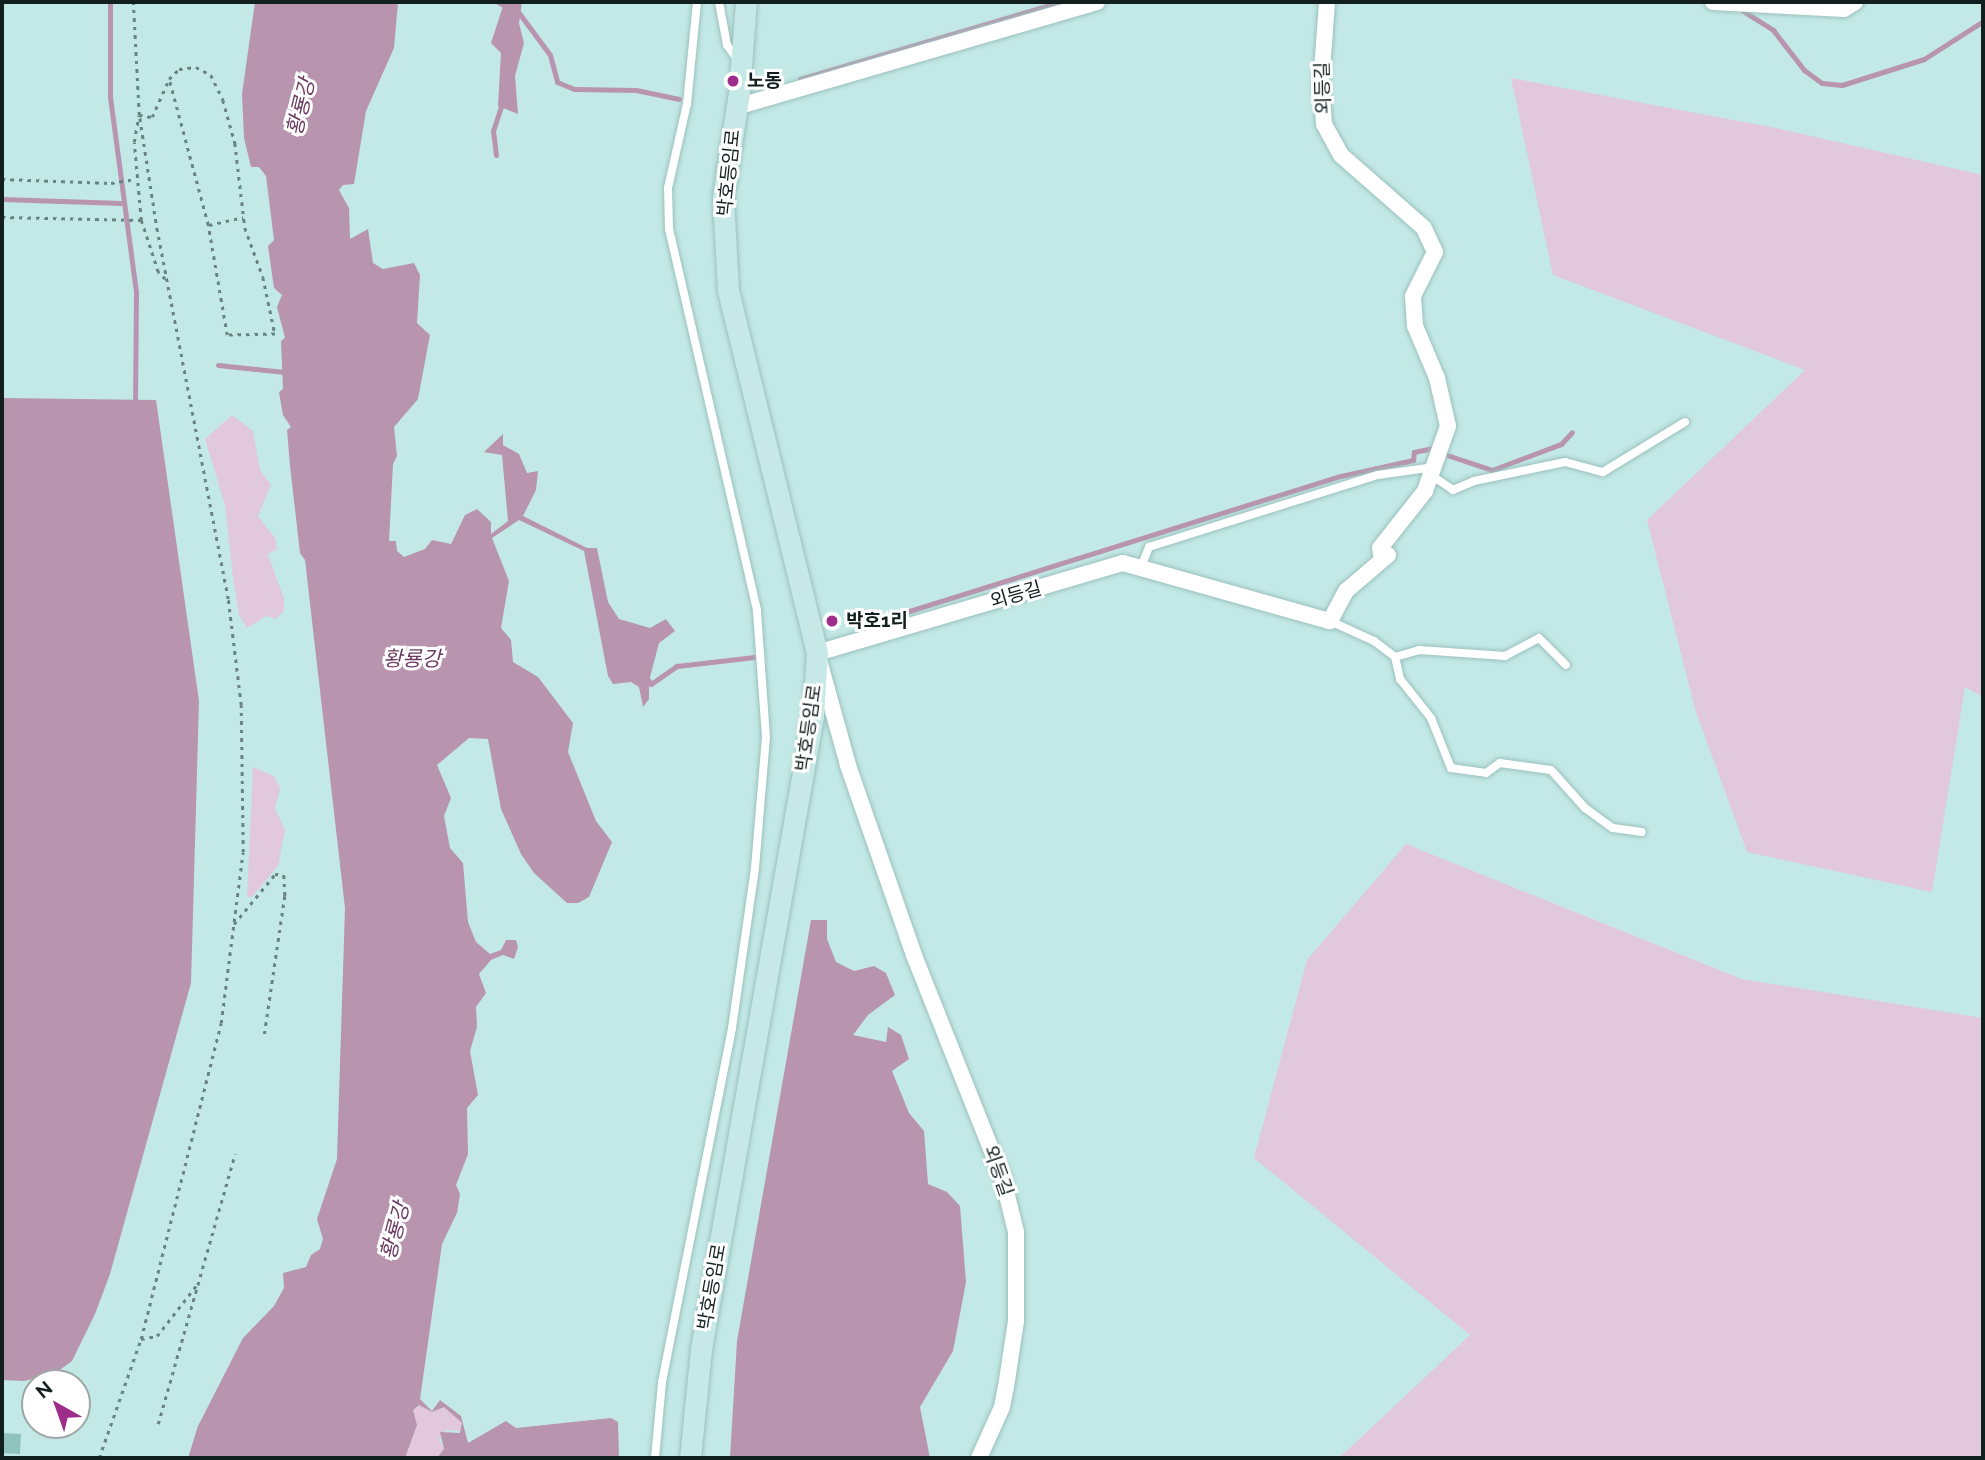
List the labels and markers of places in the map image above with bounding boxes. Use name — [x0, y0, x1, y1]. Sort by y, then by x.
place label: 노동 — [747, 70, 782, 92]
marker: 노동 — [725, 73, 741, 89]
place label: 박호1리 — [846, 610, 908, 632]
marker: 박호1리 — [824, 613, 840, 629]

